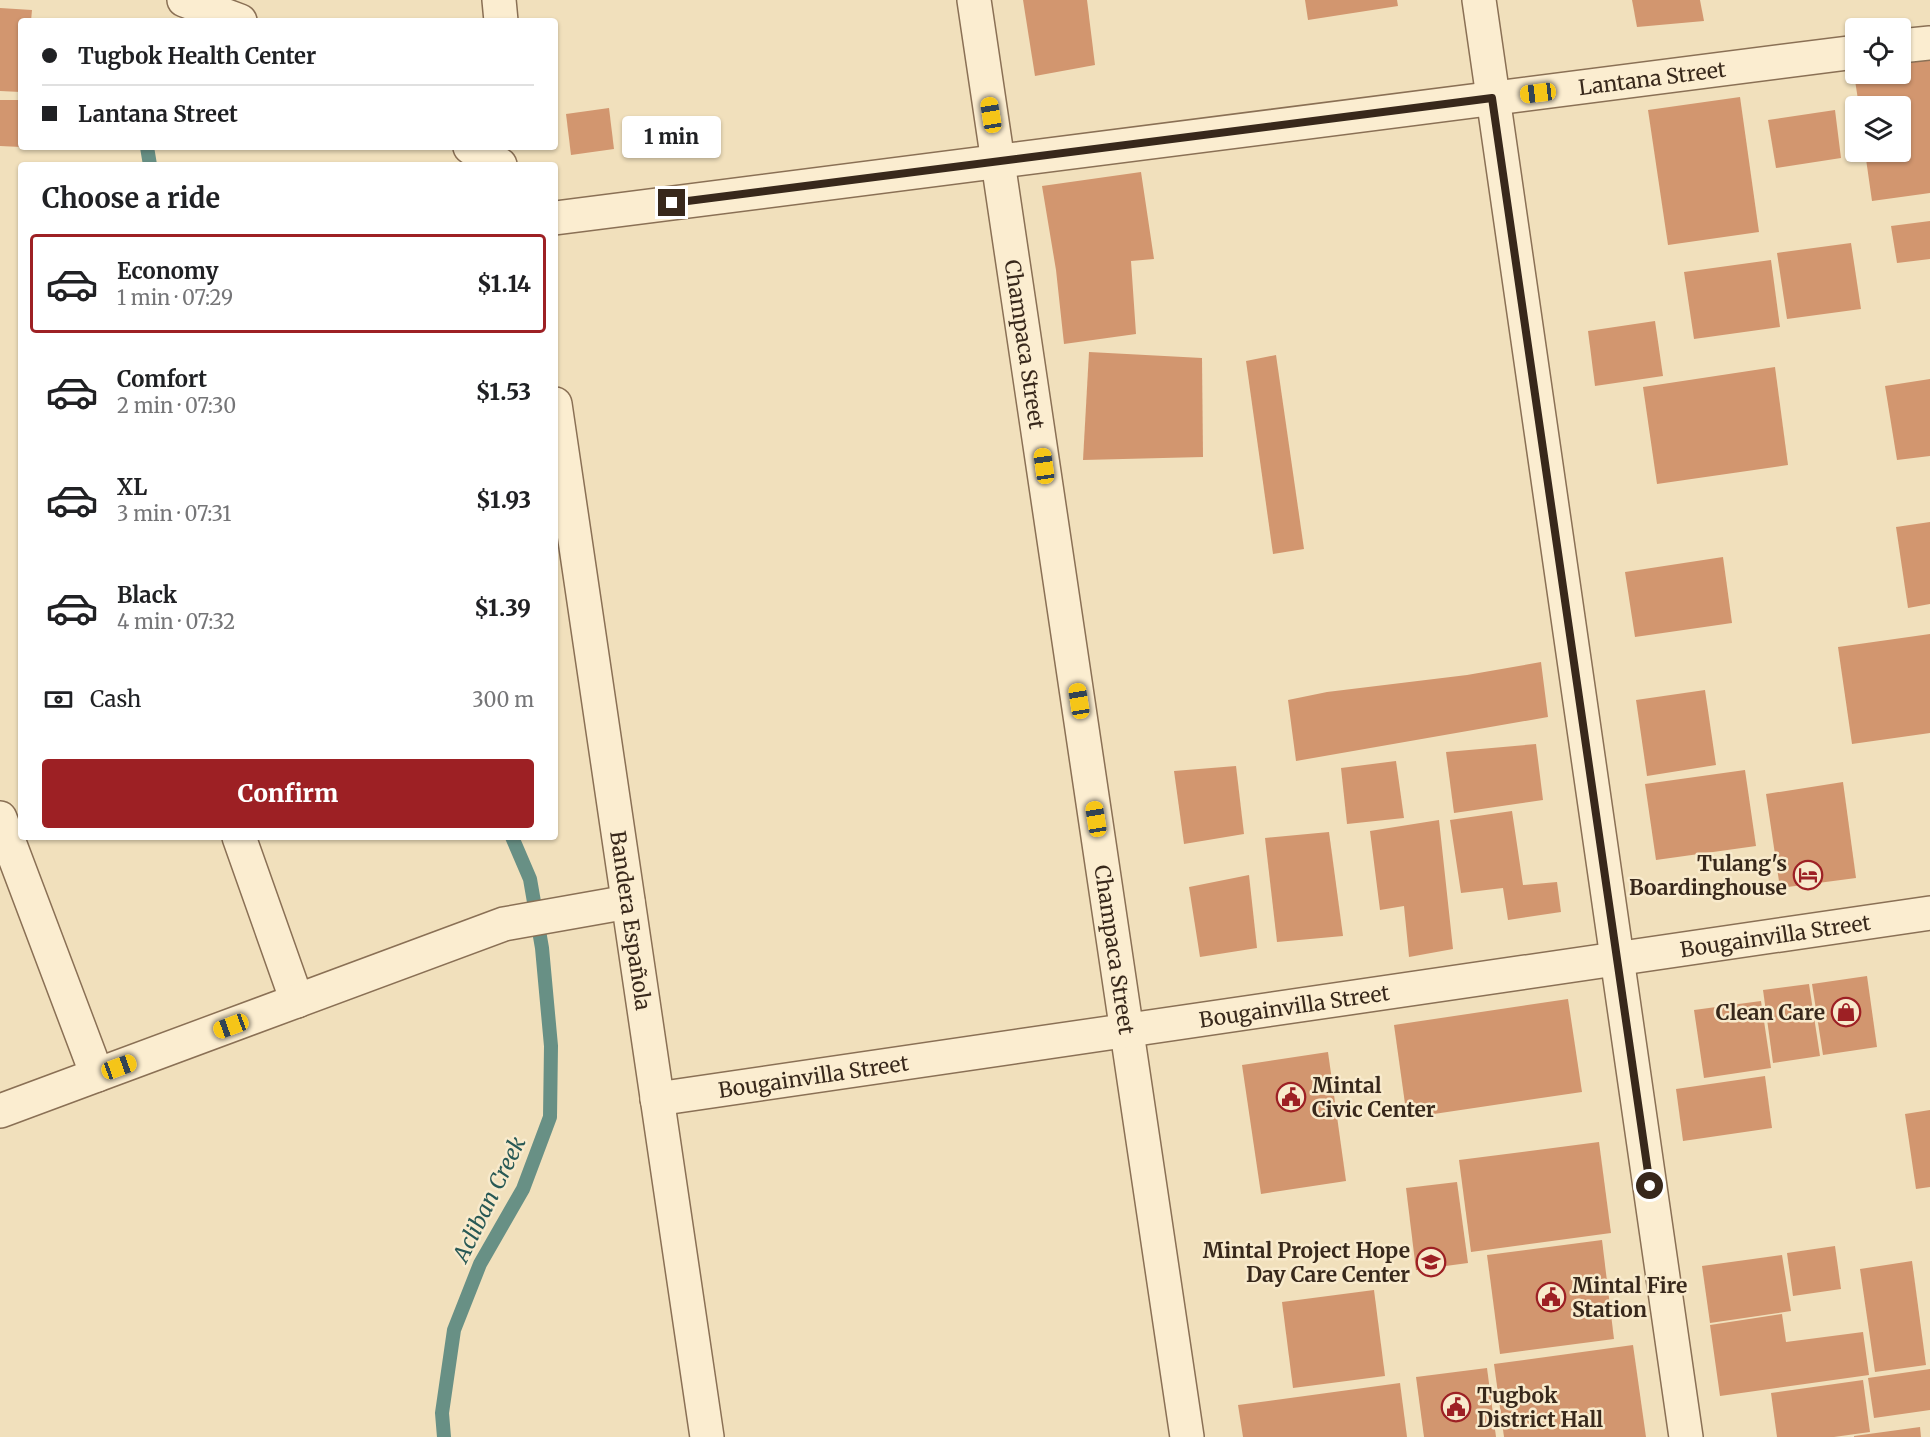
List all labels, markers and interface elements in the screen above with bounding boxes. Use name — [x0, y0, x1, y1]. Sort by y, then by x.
map controls — [1845, 18, 1911, 162]
button: locate — [1845, 18, 1911, 84]
text: Tugbok Health Center — [78, 42, 316, 70]
street label: Lantana Street — [1577, 55, 1727, 101]
car — [1519, 82, 1557, 104]
car — [979, 96, 1003, 134]
button: layers — [1845, 96, 1911, 162]
text: Lantana Street — [78, 100, 238, 128]
callout: 1 min — [622, 116, 722, 158]
text: 1 min — [644, 124, 699, 149]
text: Choose a ride — [42, 181, 220, 215]
route end — [658, 189, 685, 216]
icon: car — [45, 257, 99, 311]
text: Economy — [117, 257, 218, 285]
street label: Champaca Street — [999, 258, 1051, 431]
text: $1.14 — [477, 270, 531, 298]
text: 1 min · 07:29 — [117, 285, 233, 310]
icon: car — [45, 365, 99, 419]
text: Comfort — [117, 365, 207, 393]
text: $1.53 — [476, 378, 531, 406]
text: 2 min · 07:30 — [117, 393, 236, 418]
car — [1033, 447, 1055, 485]
icon: car — [45, 473, 99, 527]
text: XL — [117, 473, 147, 501]
text: $1.93 — [476, 486, 531, 514]
text: 3 min · 07:31 — [117, 501, 231, 526]
icon: car — [45, 581, 99, 635]
text: Black — [117, 581, 177, 609]
text: $1.39 — [474, 594, 531, 622]
text: 4 min · 07:32 — [117, 609, 235, 634]
car — [1067, 682, 1091, 720]
icon: cash — [42, 683, 75, 716]
text: Cash — [90, 685, 141, 713]
text: 300 m — [472, 687, 534, 712]
button: Confirm — [42, 759, 534, 828]
car — [1084, 800, 1108, 838]
street label: Bandera Española — [604, 829, 658, 1012]
place label: Tulang's Boardinghouse — [1629, 850, 1787, 901]
hotel icon: Tulang's Boardinghouse — [1792, 859, 1824, 891]
street label: Champaca Street — [1089, 863, 1141, 1036]
street label: Bougainvilla Street — [1678, 908, 1872, 963]
street label: Bougainvilla Street — [1197, 979, 1391, 1033]
shop icon: Clean Care — [1830, 996, 1862, 1028]
place label: Clean Care — [1716, 999, 1825, 1026]
car — [211, 1011, 251, 1041]
street label: Bougainvilla Street — [716, 1049, 910, 1103]
car — [99, 1052, 139, 1082]
place label: Mintal Civic Center — [1312, 1072, 1436, 1123]
public building icon: Mintal Civic Center — [1275, 1081, 1307, 1113]
water label: Acliban Creek — [446, 1132, 531, 1268]
route start — [1636, 1172, 1663, 1199]
place label: Mintal Project Hope Day Care Center — [1203, 1237, 1410, 1288]
school or university icon: Mintal Project Hope Day Care Center — [1415, 1246, 1447, 1278]
place label: Mintal Fire Station — [1572, 1272, 1687, 1323]
public building icon: Mintal Fire Station — [1535, 1281, 1567, 1313]
place label: Tugbok District Hall — [1477, 1382, 1603, 1433]
public building icon: Tugbok District Hall — [1440, 1391, 1472, 1423]

